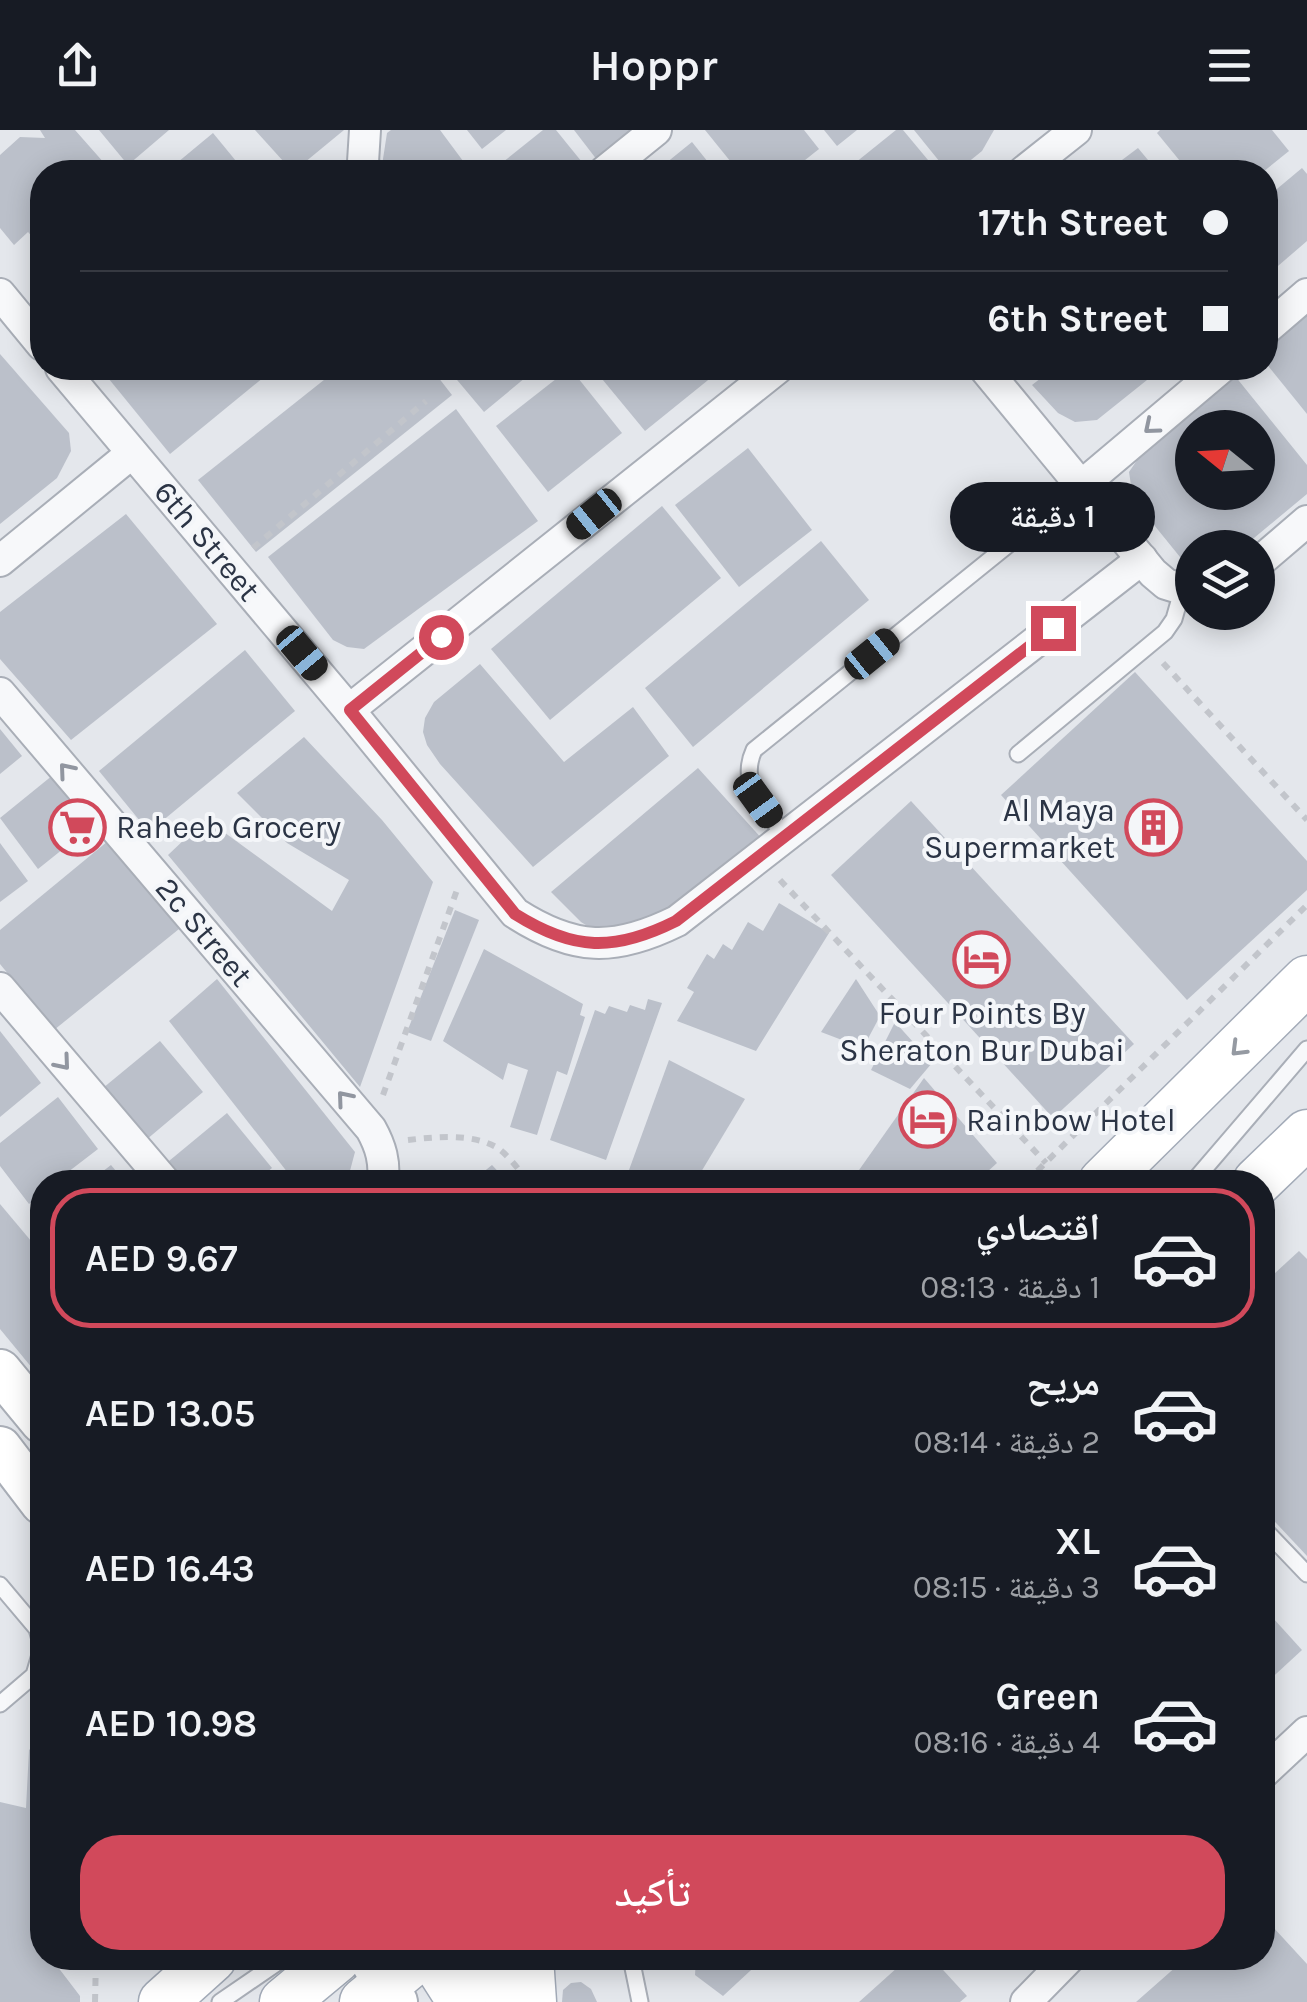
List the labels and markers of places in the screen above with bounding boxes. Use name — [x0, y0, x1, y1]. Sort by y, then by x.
place label: Al Maya Supermarket — [924, 792, 1115, 866]
supermarket icon: Raheeb Grocery — [47, 797, 107, 857]
building icon: Al Maya Supermarket — [1124, 798, 1184, 858]
place label: Raheeb Grocery — [116, 809, 341, 846]
hotel icon: Four Points By Sheraton Bur Dubai — [952, 929, 1012, 989]
place label: Four Points By Sheraton Bur Dubai — [839, 995, 1125, 1069]
hotel icon: Rainbow Hotel — [897, 1090, 957, 1150]
place label: Rainbow Hotel — [966, 1102, 1176, 1139]

